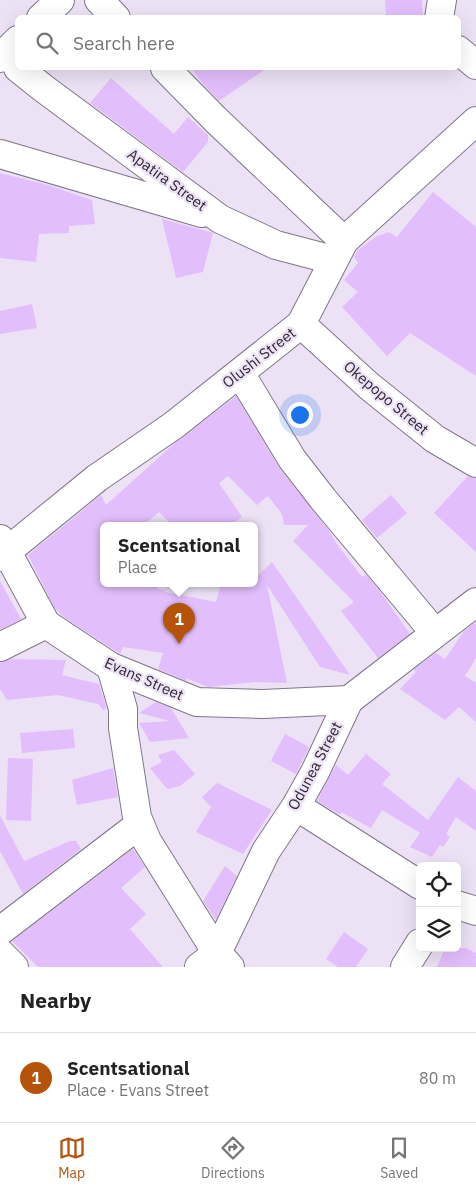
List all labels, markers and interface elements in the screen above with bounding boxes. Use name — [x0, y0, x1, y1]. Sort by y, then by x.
search box — [15, 15, 461, 70]
icon: search — [33, 29, 61, 57]
text: Search here — [73, 31, 175, 55]
street label: Apatira Street — [124, 144, 211, 215]
street label: Olushi Street — [218, 323, 299, 392]
street label: Okepopo Street — [340, 356, 433, 439]
your location — [287, 402, 313, 428]
popup — [100, 522, 258, 587]
text: Scentsational — [118, 533, 240, 557]
text: Place — [118, 557, 157, 577]
pin: 1 — [163, 603, 195, 644]
street label: Evans Street — [102, 653, 187, 704]
street label: Odunea Street — [283, 718, 346, 813]
map controls — [416, 862, 461, 952]
button: locate — [416, 862, 461, 907]
button: layers — [416, 907, 461, 952]
text: Nearby — [20, 986, 91, 1014]
text: Scentsational — [67, 1056, 189, 1080]
text: 1 — [31, 1068, 41, 1088]
text: 80 m — [419, 1068, 456, 1088]
text: Place · Evans Street — [67, 1080, 209, 1100]
tab: Map — [58, 1134, 86, 1182]
tab: Directions — [201, 1134, 265, 1182]
tab: Saved — [380, 1134, 418, 1182]

